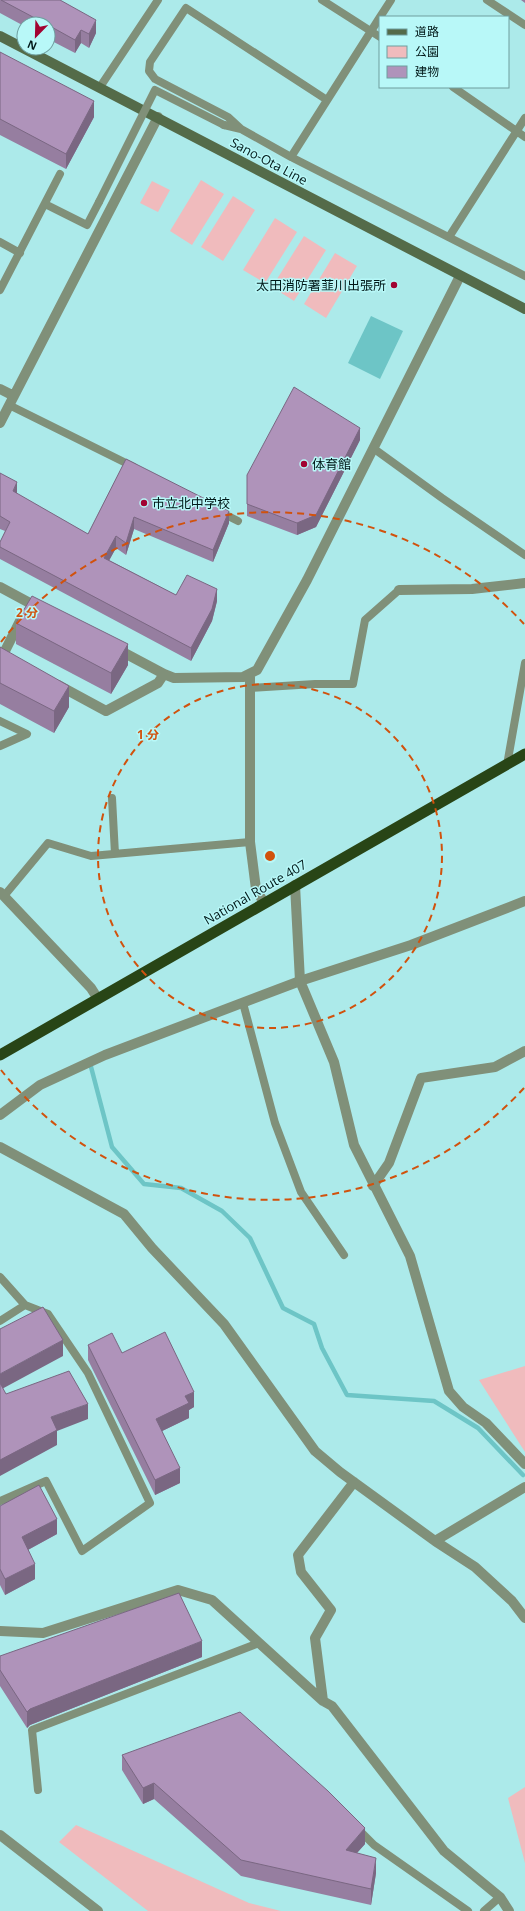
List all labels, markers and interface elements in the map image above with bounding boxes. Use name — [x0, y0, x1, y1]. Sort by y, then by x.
north arrow — [16, 16, 56, 56]
legend — [379, 16, 509, 88]
text: 道路 — [415, 23, 439, 40]
text: N — [25, 37, 39, 54]
text: 公園 — [415, 43, 439, 60]
text: 建物 — [415, 63, 439, 80]
street label: Sano-Ota Line — [227, 133, 311, 189]
place label: 太田消防署韮川出張所 — [256, 276, 386, 294]
marker: 太田消防署韮川出張所 — [389, 280, 399, 290]
place label: 体育館 — [312, 455, 351, 473]
marker: 体育館 — [299, 459, 309, 469]
place label: 市立北中学校 — [152, 494, 230, 512]
marker: 市立北中学校 — [139, 498, 149, 508]
text: 2 分 — [16, 604, 38, 621]
text: 1 分 — [137, 726, 159, 743]
centre of rings — [263, 849, 277, 863]
street label: National Route 407 — [200, 855, 310, 929]

